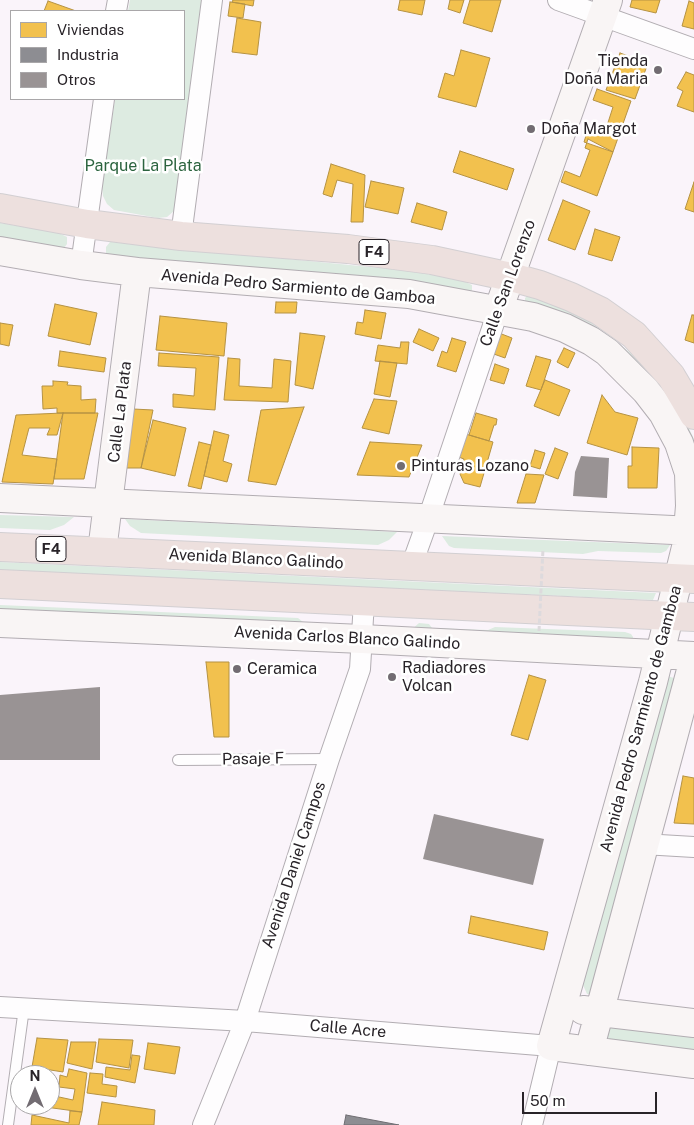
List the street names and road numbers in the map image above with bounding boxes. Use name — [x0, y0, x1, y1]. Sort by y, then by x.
street label: Calle San Lorenzo — [476, 217, 540, 349]
road number: F4 — [359, 240, 389, 264]
street label: Avenida Pedro Sarmiento de Gamboa — [160, 265, 436, 309]
street label: Calle La Plata — [104, 360, 136, 464]
road number: F4 — [36, 536, 66, 562]
street label: Avenida Blanco Galindo — [168, 545, 344, 573]
street label: Avenida Pedro Sarmiento de Gamboa — [596, 584, 686, 854]
street label: Avenida Carlos Blanco Galindo — [233, 622, 461, 654]
street label: Pasaje F — [222, 749, 284, 769]
street label: Avenida Daniel Campos — [258, 779, 330, 951]
street label: Calle Acre — [309, 1016, 387, 1042]

